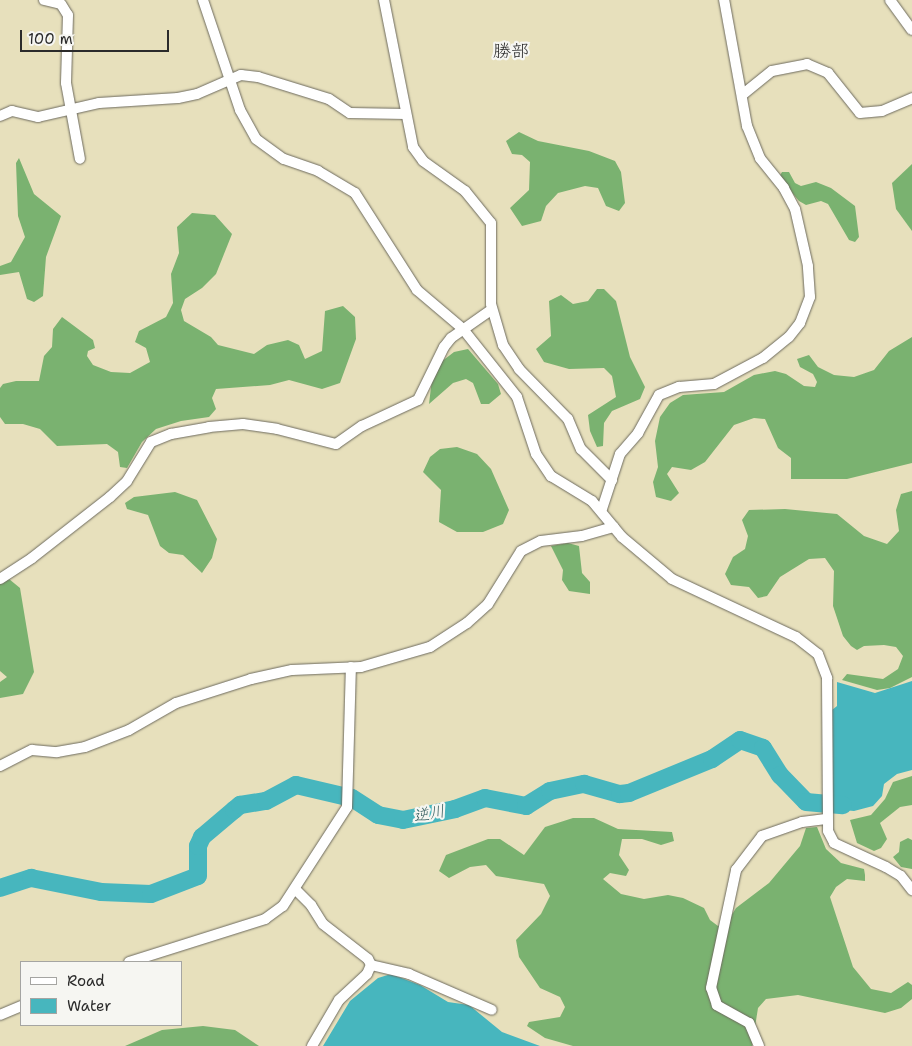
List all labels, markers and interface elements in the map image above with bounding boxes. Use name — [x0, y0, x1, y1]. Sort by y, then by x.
scale bar — [22, 20, 171, 52]
text: 100 m — [28, 29, 73, 49]
district label: 勝部 — [493, 40, 529, 62]
water label: 逆川 — [411, 802, 447, 826]
legend — [20, 961, 182, 1026]
text: Road — [67, 971, 105, 991]
text: Water — [67, 996, 111, 1016]

